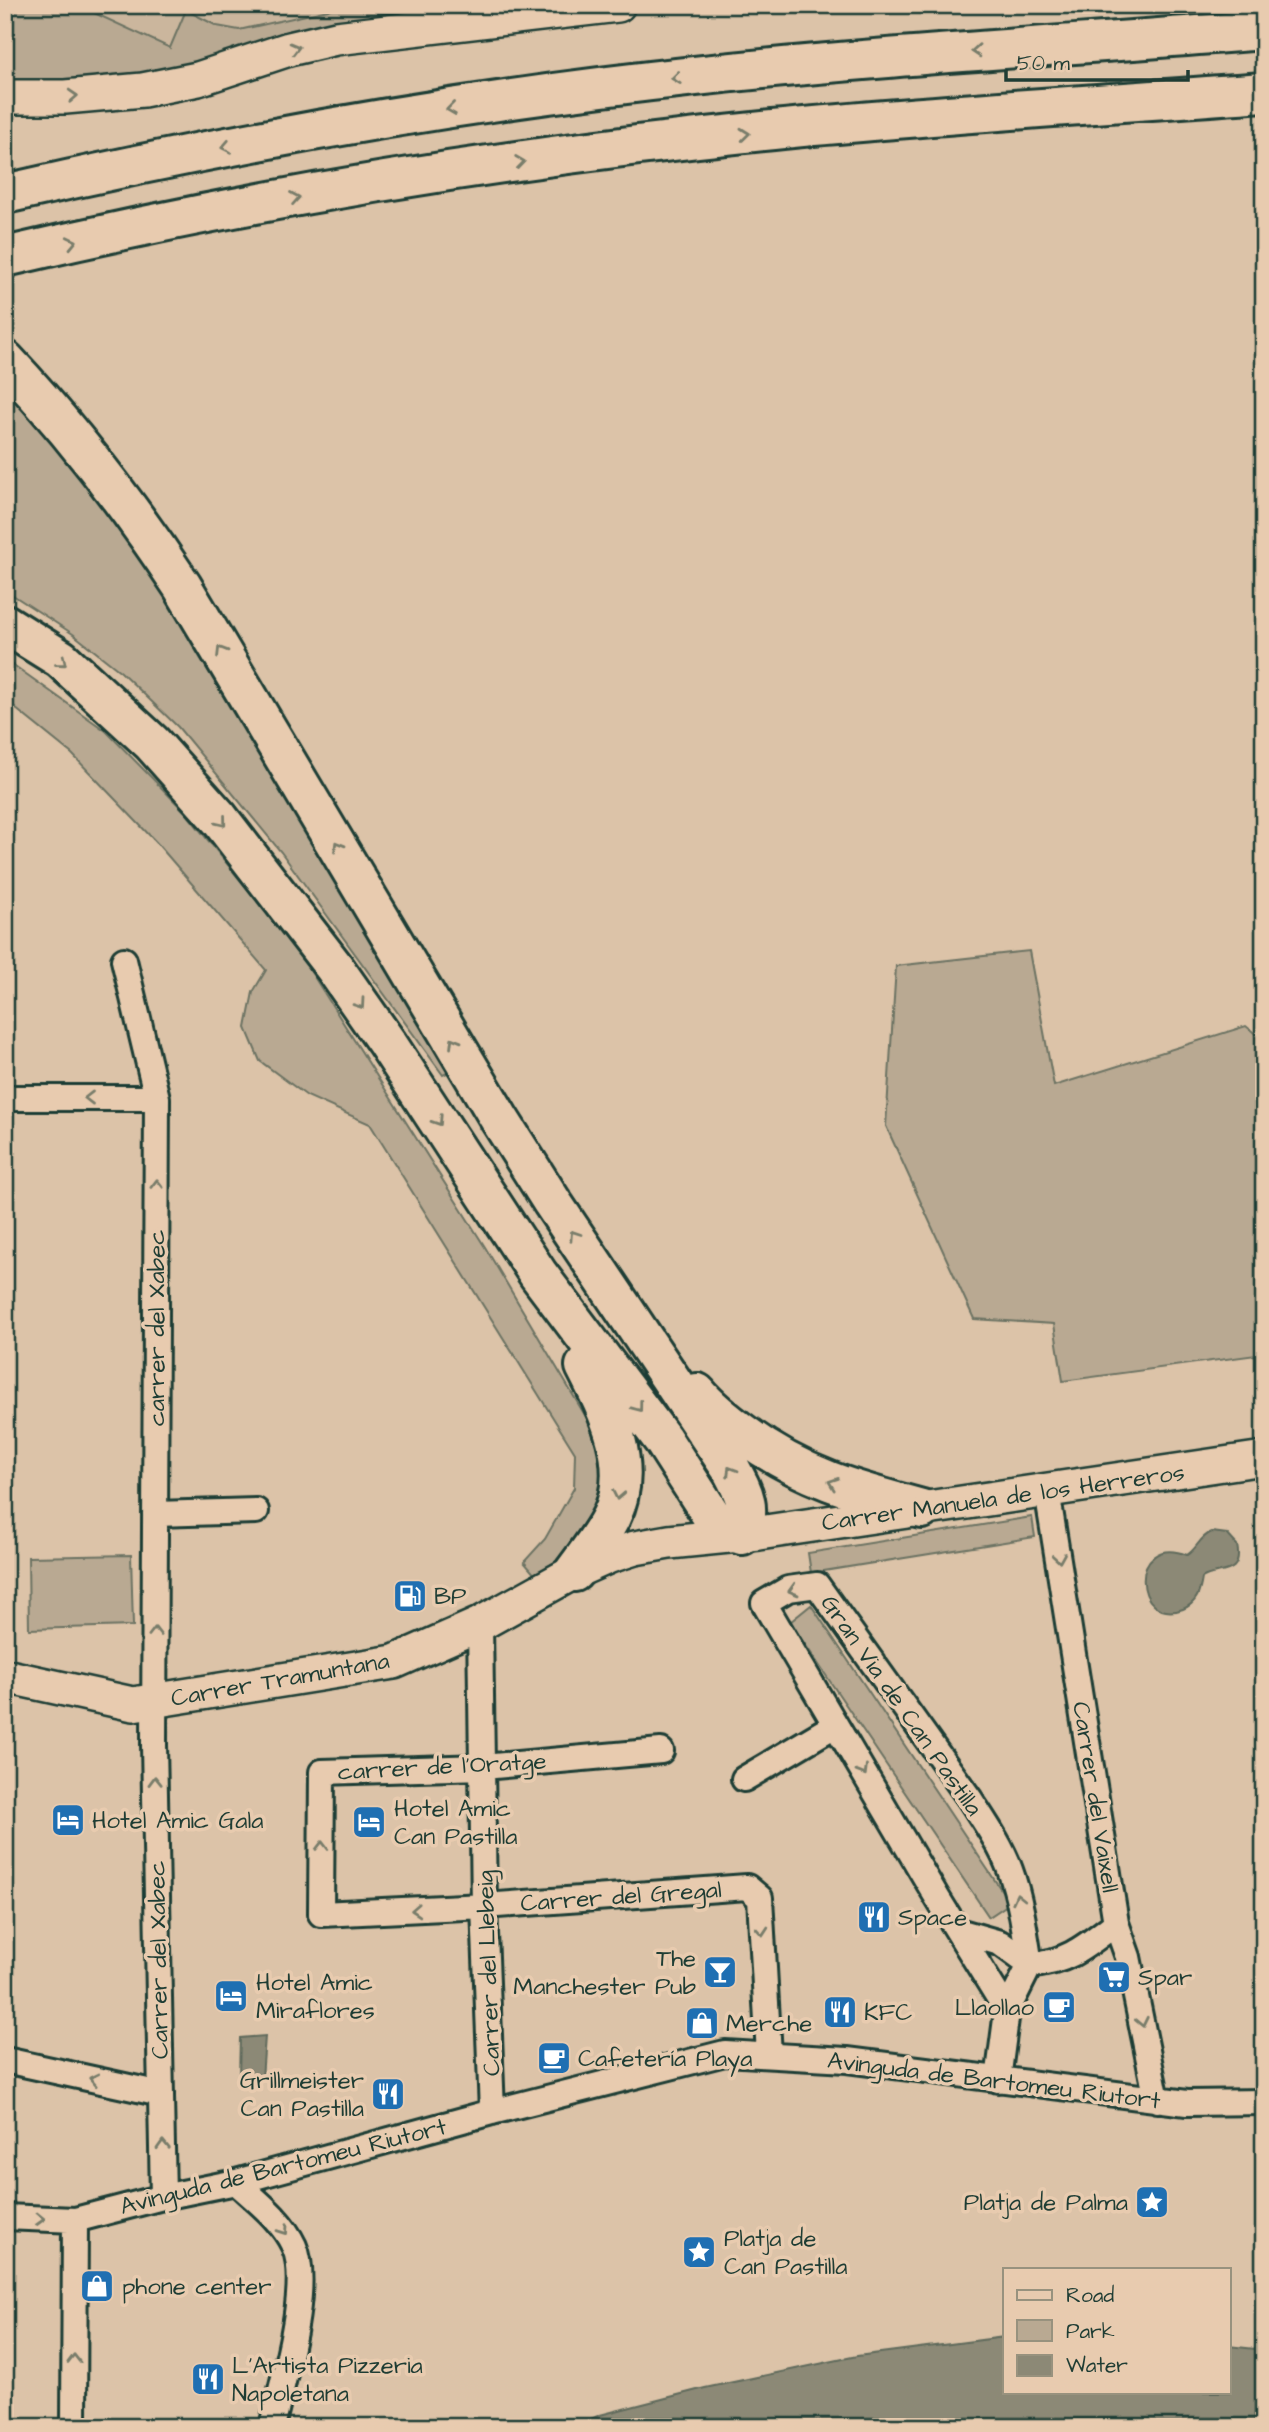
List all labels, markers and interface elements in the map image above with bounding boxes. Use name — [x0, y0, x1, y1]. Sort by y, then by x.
scale bar — [1006, 38, 1188, 82]
one-way arrow — [288, 42, 300, 56]
one-way arrow — [970, 43, 981, 58]
text: 50 m — [1017, 49, 1071, 78]
one-way arrow — [670, 71, 682, 86]
one-way arrow — [68, 89, 79, 104]
one-way arrow — [445, 101, 456, 116]
one-way arrow — [739, 126, 751, 141]
one-way arrow — [220, 139, 232, 154]
one-way arrow — [514, 155, 525, 170]
one-way arrow — [289, 191, 301, 206]
one-way arrow — [66, 236, 78, 250]
one-way arrow — [216, 645, 229, 658]
one-way arrow — [54, 653, 66, 666]
one-way arrow — [214, 815, 227, 827]
one-way arrow — [333, 841, 346, 854]
one-way arrow — [352, 996, 364, 1009]
one-way arrow — [449, 1036, 462, 1049]
one-way arrow — [83, 1090, 94, 1106]
one-way arrow — [429, 1113, 442, 1126]
one-way arrow — [149, 1179, 165, 1189]
street label: carrer del Xabec — [140, 1230, 174, 1426]
one-way arrow — [570, 1230, 582, 1243]
one-way arrow — [629, 1399, 642, 1412]
street label: Carrer Manuela de los Herreros — [820, 1456, 1187, 1540]
one-way arrow — [727, 1466, 740, 1479]
one-way arrow — [827, 1477, 839, 1491]
one-way arrow — [611, 1489, 626, 1501]
one-way arrow — [1051, 1552, 1066, 1564]
fuel station icon: BP — [391, 1577, 429, 1615]
place label: BP — [434, 1580, 466, 1614]
one-way arrow — [787, 1582, 799, 1596]
street label: Gran Via de Can Pastilla — [812, 1588, 990, 1823]
one-way arrow — [147, 1627, 163, 1637]
street label: Carrer Tramuntana — [168, 1644, 392, 1716]
street label: Carrer del Vaixell — [1063, 1699, 1127, 1895]
street label: carrer de l'Oratge — [337, 1745, 547, 1790]
one-way arrow — [854, 1764, 867, 1777]
one-way arrow — [147, 1775, 162, 1786]
place label: Hotel Amic Can Pastilla — [394, 1792, 517, 1854]
hotel icon: Hotel Amic Gala — [49, 1801, 87, 1839]
hotel icon: Hotel Amic Can Pastilla — [350, 1803, 388, 1841]
place label: Hotel Amic Gala — [92, 1804, 263, 1838]
one-way arrow — [314, 1840, 329, 1851]
street label: Carrer del Xabec — [140, 1860, 178, 2059]
street label: Carrer del Llebeig — [468, 1869, 511, 2077]
street label: Carrer del Gregal — [519, 1873, 723, 1922]
one-way arrow — [1011, 1892, 1026, 1904]
restaurant icon: Space — [855, 1898, 893, 1936]
place label: Space — [898, 1901, 967, 1935]
one-way arrow — [410, 1902, 421, 1917]
one-way arrow — [754, 1926, 769, 1937]
place label: The Manchester Pub — [513, 1942, 697, 2004]
bar icon: The Manchester Pub — [701, 1953, 739, 1991]
supermarket icon: Spar — [1095, 1958, 1133, 1996]
place label: Spar — [1138, 1961, 1192, 1995]
place label: Hotel Amic Miraflores — [256, 1966, 375, 2028]
hotel icon: Hotel Amic Miraflores — [212, 1977, 250, 2015]
cafe icon: Llaollao — [1040, 1988, 1078, 2026]
place label: Llaollao — [955, 1991, 1035, 2025]
restaurant icon: KFC — [821, 1993, 859, 2031]
place label: KFC — [864, 1996, 912, 2030]
shop icon: Merche — [683, 2004, 721, 2042]
place label: Merche — [726, 2007, 812, 2041]
one-way arrow — [1134, 2016, 1149, 2028]
cafe icon: Cafetería Playa — [535, 2039, 573, 2077]
place label: Cafetería Playa — [578, 2042, 753, 2077]
street label: Avinguda de Bartomeu Riutort — [825, 2044, 1163, 2119]
place label: Grillmeister Can Pastilla — [240, 2064, 364, 2126]
one-way arrow — [88, 2073, 100, 2088]
restaurant icon: Grillmeister Can Pastilla — [369, 2075, 407, 2113]
street label: Avinguda de Bartomeu Riutort — [116, 2110, 451, 2225]
one-way arrow — [155, 2139, 170, 2150]
place icon: Platja de Palma — [1133, 2183, 1171, 2221]
place label: Platja de Palma — [964, 2186, 1128, 2220]
one-way arrow — [35, 2211, 46, 2226]
one-way arrow — [276, 2222, 288, 2235]
place label: Platja de Can Pastilla — [724, 2222, 847, 2284]
place icon: Platja de Can Pastilla — [680, 2233, 718, 2271]
shop icon: phone center — [78, 2267, 116, 2305]
legend — [1003, 2268, 1230, 2394]
place label: phone center — [122, 2270, 271, 2304]
text: Road — [1066, 2281, 1114, 2310]
text: Park — [1066, 2317, 1115, 2346]
place label: L'Artista Pizzeria Napoletana — [232, 2349, 423, 2411]
text: Water — [1066, 2351, 1128, 2380]
one-way arrow — [66, 2353, 82, 2363]
restaurant icon: L'Artista Pizzeria Napoletana — [189, 2360, 227, 2398]

